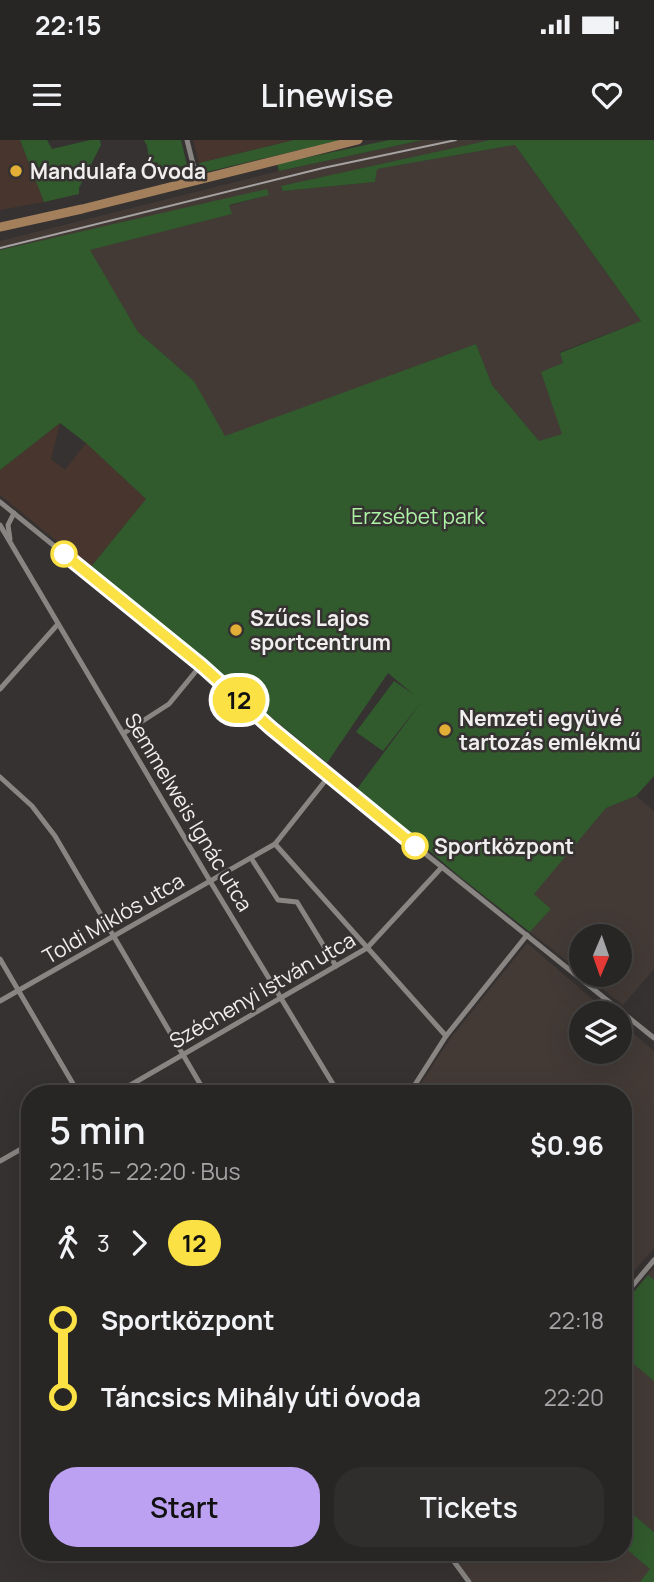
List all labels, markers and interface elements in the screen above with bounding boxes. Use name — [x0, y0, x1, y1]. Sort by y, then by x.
text: 22:15 — [35, 7, 102, 43]
text: Linewise — [260, 73, 394, 117]
icon: menu — [28, 76, 66, 114]
icon: heart — [588, 76, 626, 114]
place label: Mandulafa Óvoda — [30, 157, 206, 185]
marker: Mandulafa Óvoda — [8, 163, 24, 179]
park label: Erzsébet park — [351, 502, 485, 530]
unlabelled marker — [51, 541, 77, 567]
place label: Szűcs Lajos sportcentrum — [250, 604, 391, 656]
marker: Szűcs Lajos sportcentrum — [228, 622, 244, 638]
line badge: 12 — [208, 677, 270, 723]
text: 12 — [227, 683, 251, 716]
place label: Nemzeti együvé tartozás emlékmű — [459, 704, 641, 756]
street label: Semmelweis Ignác utca — [119, 708, 259, 916]
marker: Nemzeti együvé tartozás emlékmű — [437, 722, 453, 738]
place label: Sportközpont — [434, 832, 574, 860]
marker: Sportközpont — [402, 833, 428, 859]
street label: Toldi Miklós utca — [37, 866, 189, 970]
north arrow — [569, 924, 632, 987]
map controls — [569, 924, 632, 1064]
street label: Széchenyi István utca — [164, 925, 360, 1055]
button: layers — [569, 1001, 632, 1064]
text: 5 min — [49, 1103, 146, 1155]
text: $0.96 — [530, 1127, 604, 1163]
text: 22:15 – 22:20 · Bus — [49, 1155, 240, 1187]
icon: walk — [49, 1224, 87, 1262]
icon: forward — [120, 1224, 158, 1262]
text: 12 — [182, 1226, 207, 1259]
text: 3 — [97, 1227, 110, 1259]
text: Sportközpont — [101, 1302, 275, 1338]
text: 22:18 — [549, 1304, 604, 1336]
text: Táncsics Mihály úti óvoda — [101, 1379, 421, 1415]
text: 22:20 — [544, 1381, 604, 1413]
button: Start — [49, 1467, 320, 1547]
button: Tickets — [334, 1467, 604, 1547]

